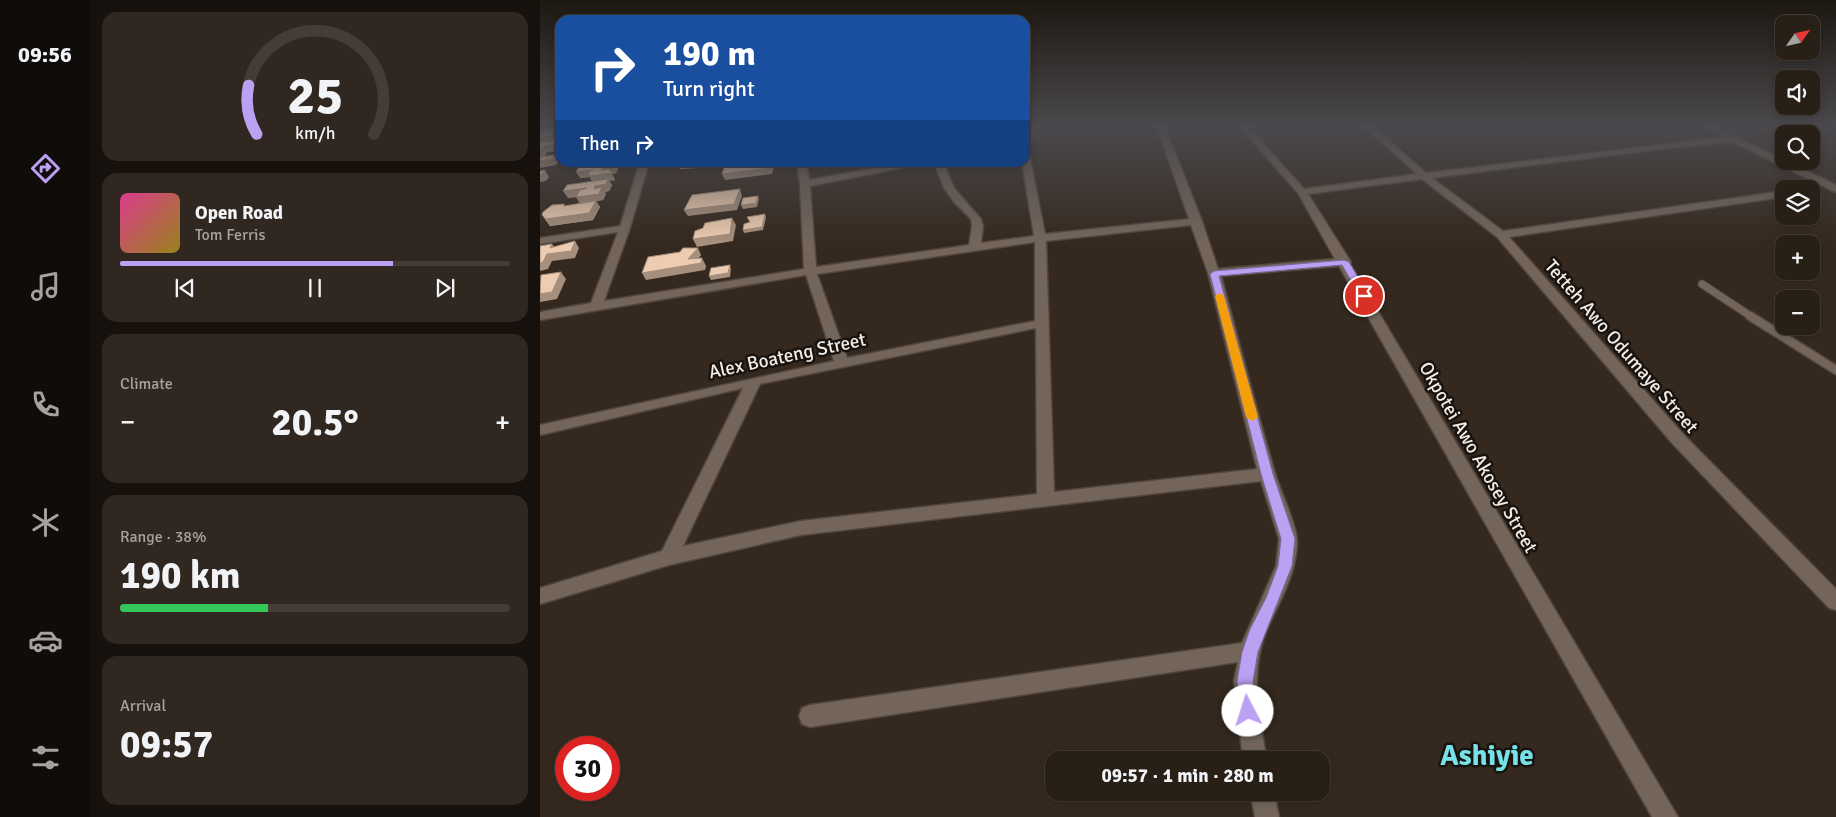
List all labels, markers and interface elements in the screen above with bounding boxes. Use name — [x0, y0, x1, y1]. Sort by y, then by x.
north arrow — [1775, 15, 1820, 60]
map controls — [1775, 15, 1820, 335]
text: 190 m — [663, 32, 756, 75]
icon: right — [580, 35, 645, 100]
text: 09:56 — [18, 41, 72, 68]
text: 25 — [287, 64, 343, 128]
button: sound — [1775, 70, 1820, 115]
text: Turn right — [663, 75, 755, 102]
text: km/h — [295, 122, 335, 144]
button: search — [1775, 125, 1820, 170]
icon: right — [630, 130, 658, 158]
text: Then — [580, 132, 620, 156]
icon: directions — [28, 151, 63, 186]
button: layers — [1775, 180, 1820, 225]
text: Open Road — [195, 201, 283, 225]
text: Tom Ferris — [195, 225, 265, 245]
button: + — [1775, 235, 1820, 280]
street label: Tetteh Awo Odumaye Street — [1539, 255, 1704, 439]
icon: music — [28, 269, 63, 304]
icon: previous — [171, 274, 199, 302]
icon: pause — [301, 274, 329, 302]
icon: next — [431, 274, 459, 302]
pin — [1343, 275, 1385, 317]
icon: arrive — [1350, 282, 1378, 310]
button: − — [1775, 290, 1820, 335]
street label: Alex Boateng Street — [706, 328, 868, 384]
street label: Okpotei Awo Akosey Street — [1414, 358, 1543, 558]
text: Climate — [120, 374, 173, 394]
icon: phone — [28, 387, 63, 422]
text: 20.5° — [271, 399, 359, 446]
text: − — [120, 405, 135, 439]
text: + — [495, 405, 510, 439]
icon: climate — [28, 505, 63, 540]
text: Range · 38% — [120, 527, 206, 547]
text: 190 km — [120, 552, 241, 599]
icon: car — [28, 623, 63, 658]
position arrow — [1221, 684, 1273, 736]
text: Arrival — [120, 696, 166, 716]
text: 09:57 — [120, 721, 213, 768]
speed limit sign: 30 — [555, 736, 620, 801]
district label: Ashiyie — [1440, 738, 1534, 773]
icon: filters — [28, 740, 63, 775]
text: 09:57 · 1 min · 280 m — [1101, 764, 1274, 788]

